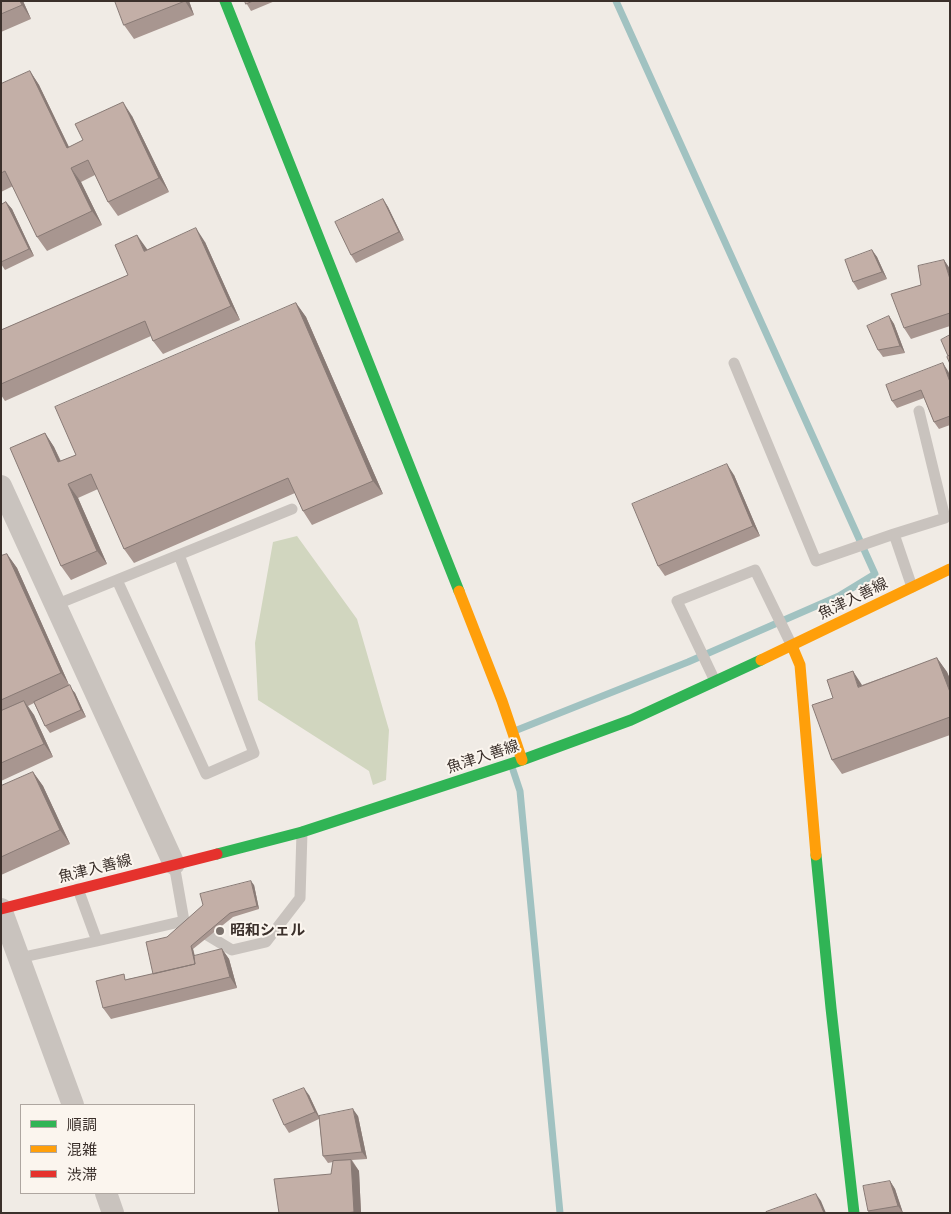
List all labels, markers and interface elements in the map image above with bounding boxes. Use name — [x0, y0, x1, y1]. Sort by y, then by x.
street label: 魚津入善線 — [815, 574, 891, 624]
street label: 魚津入善線 — [445, 737, 521, 777]
street label: 魚津入善線 — [56, 851, 134, 887]
place label: 昭和シェル — [230, 922, 305, 940]
marker: 昭和シェル — [214, 925, 226, 937]
legend — [20, 1104, 195, 1194]
text: 順調 — [67, 1116, 97, 1134]
text: 混雑 — [67, 1141, 97, 1159]
text: 渋滞 — [67, 1166, 97, 1184]

